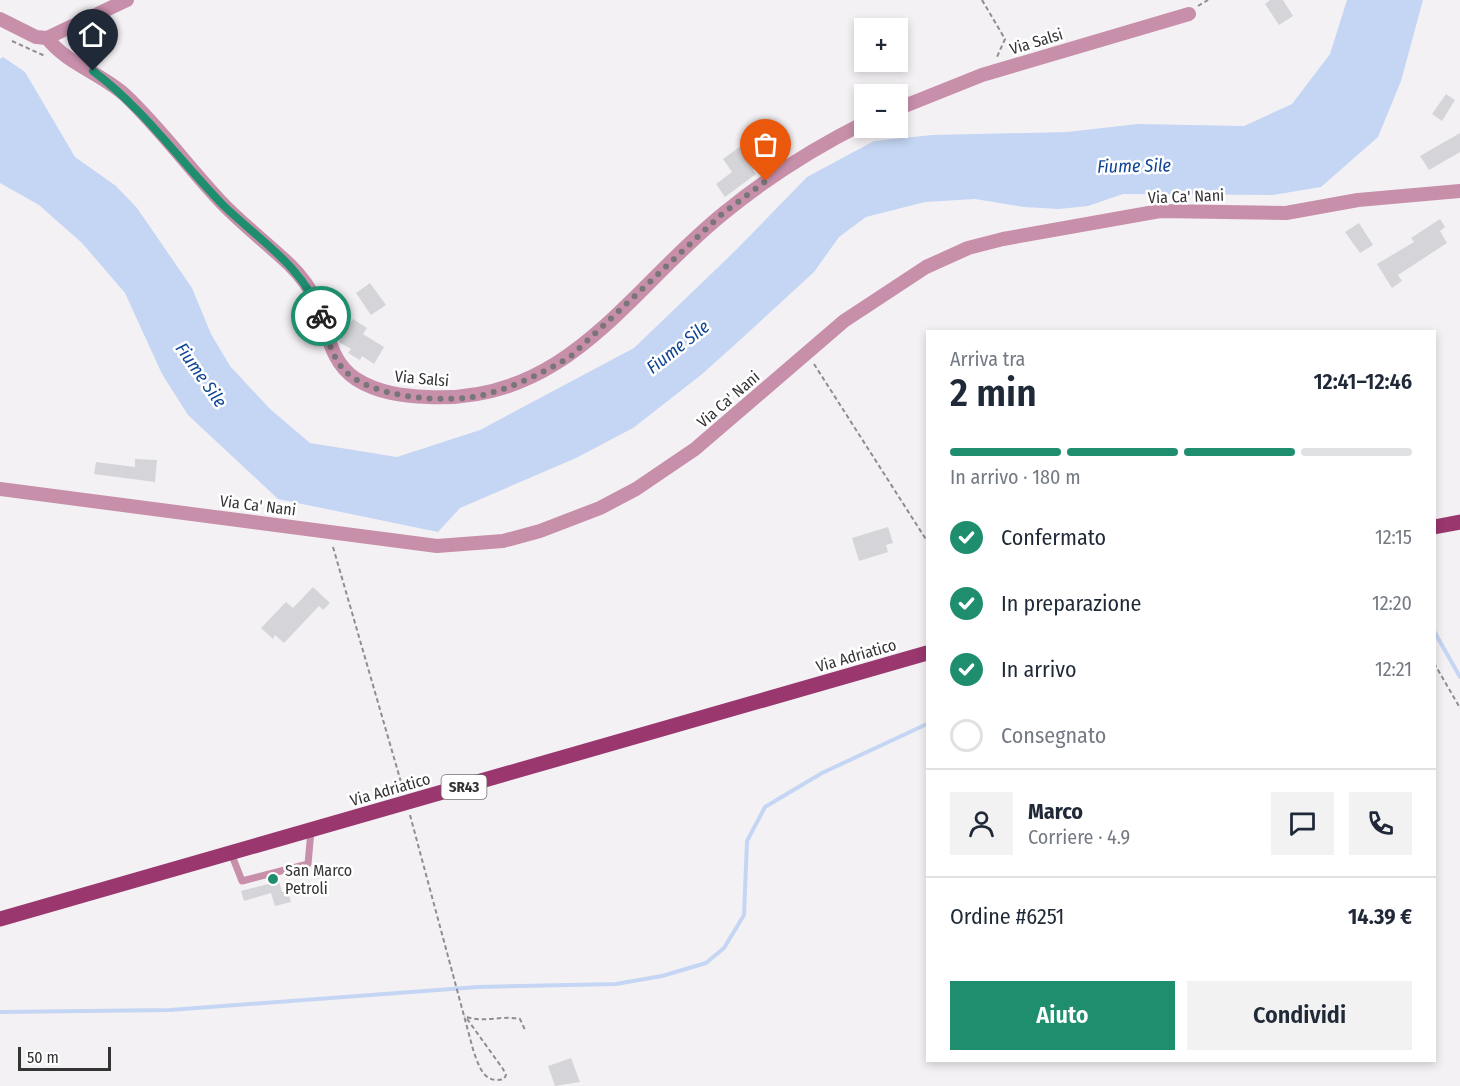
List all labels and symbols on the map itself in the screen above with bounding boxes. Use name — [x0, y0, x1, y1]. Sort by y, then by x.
pin — [67, 9, 118, 71]
street label: Via Salsi — [1007, 24, 1065, 59]
pin — [740, 119, 791, 181]
water label: Fiume Sile — [1097, 154, 1172, 178]
street label: Via Ca' Nani — [1147, 186, 1225, 207]
courier — [291, 286, 351, 346]
water label: Fiume Sile — [642, 315, 714, 378]
water label: Fiume Sile — [171, 338, 231, 412]
street label: Via Salsi — [394, 367, 450, 390]
street label: Via Ca' Nani — [693, 367, 763, 432]
street label: Via Ca' Nani — [219, 491, 297, 520]
street label: Via Adriatico — [814, 635, 898, 676]
street label: Via Adriatico — [348, 769, 432, 810]
road number: SR43 — [442, 775, 486, 799]
place label: San Marco Petroli — [285, 861, 352, 898]
marker: San Marco Petroli — [266, 872, 280, 886]
scale bar — [18, 1044, 111, 1072]

